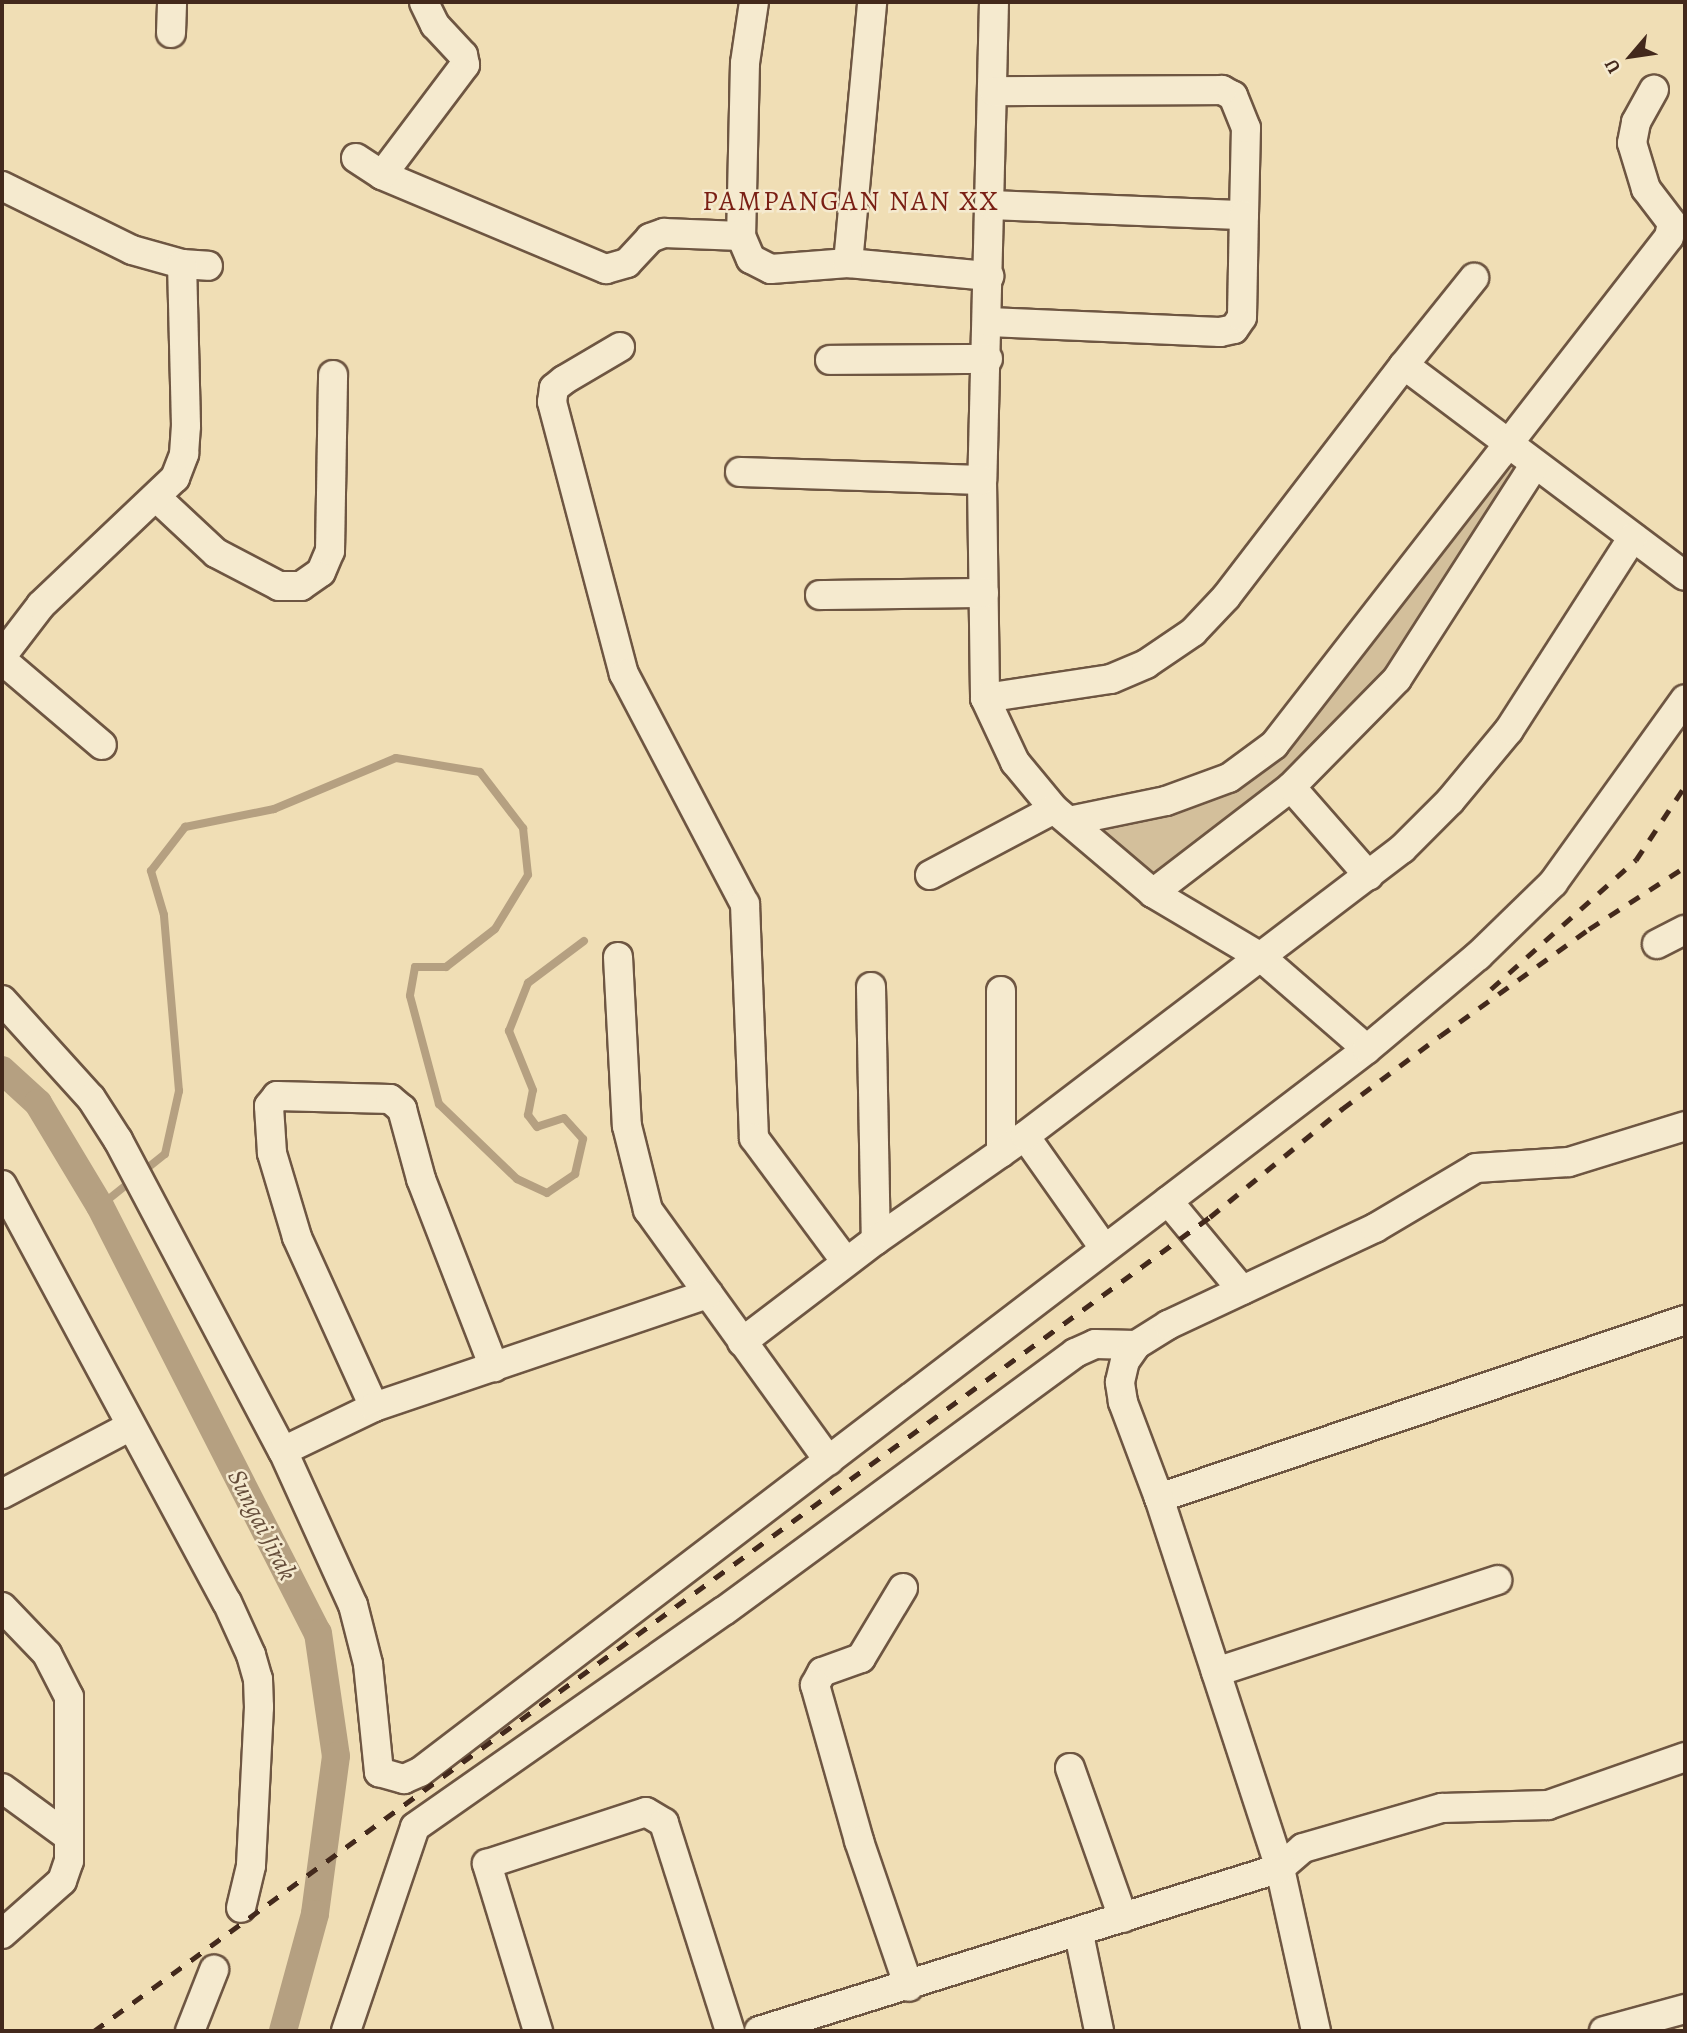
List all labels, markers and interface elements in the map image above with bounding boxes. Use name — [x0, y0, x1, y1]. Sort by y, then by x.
north arrow — [1596, 21, 1666, 91]
text: U — [1598, 54, 1627, 78]
district label: PAMPANGAN NAN XX — [704, 184, 998, 218]
water label: Sungai Jirak — [221, 1464, 303, 1586]

